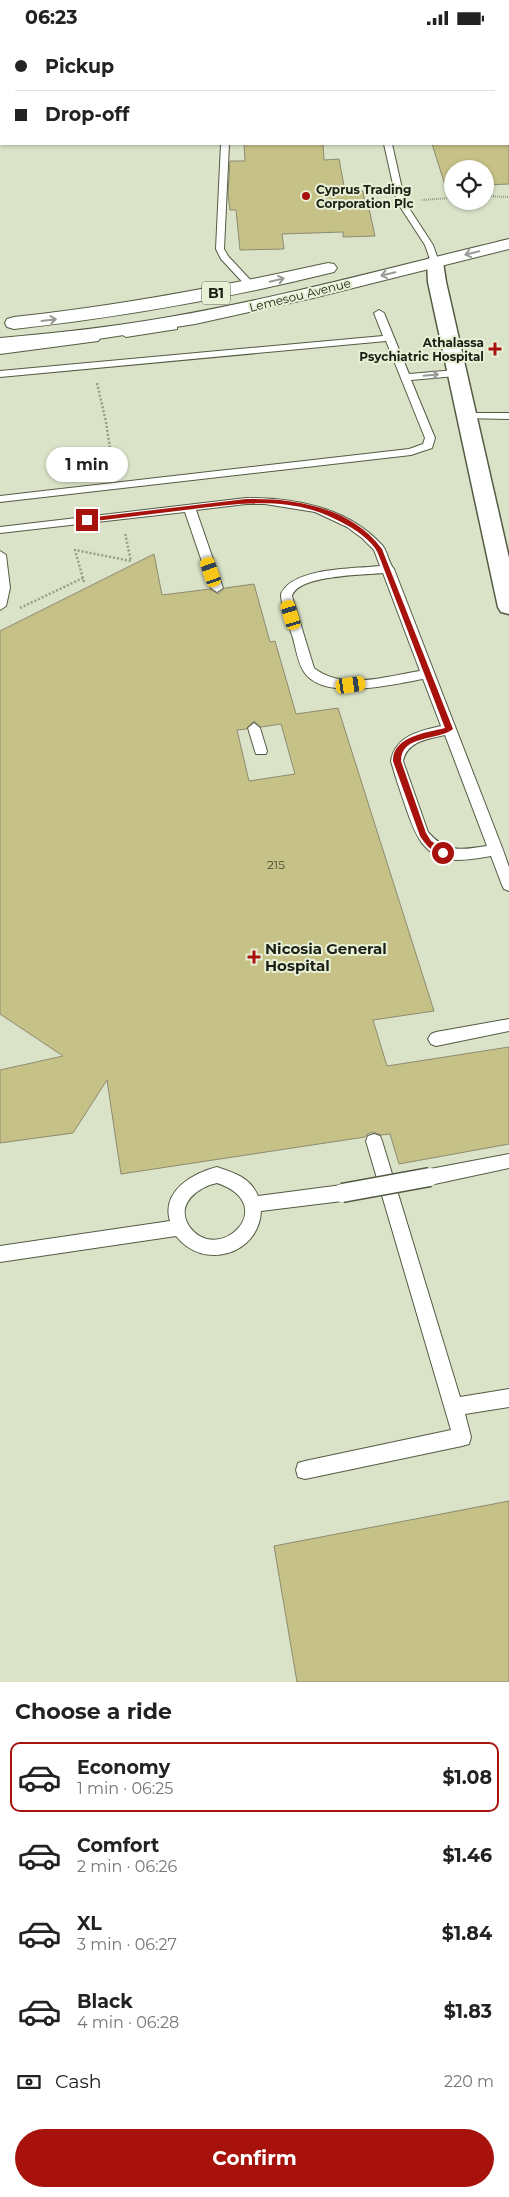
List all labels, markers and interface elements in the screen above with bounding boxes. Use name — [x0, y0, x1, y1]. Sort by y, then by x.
text: 06:23 — [25, 6, 77, 29]
text: Pickup — [45, 55, 114, 78]
text: Drop-off — [45, 103, 129, 126]
map controls — [444, 160, 494, 210]
button: locate — [444, 160, 494, 210]
place label: Cyprus Trading Corporation Plc — [316, 182, 414, 211]
marker: Cyprus Trading Corporation Plc — [300, 190, 312, 202]
one-way arrow — [465, 249, 481, 258]
one-way arrow — [380, 269, 396, 279]
street label: Lemesou Avenue — [248, 275, 352, 315]
one-way arrow — [269, 275, 285, 284]
road number: B1 — [202, 282, 230, 305]
one-way arrow — [40, 315, 56, 325]
place label: Athalassa Psychiatric Hospital — [359, 335, 484, 364]
marker: Athalassa Psychiatric Hospital — [488, 342, 502, 356]
one-way arrow — [423, 370, 439, 380]
callout: 1 min — [46, 447, 128, 483]
text: 1 min — [65, 455, 109, 474]
route end — [76, 509, 98, 531]
car — [199, 555, 222, 589]
car — [279, 598, 302, 632]
car — [335, 675, 366, 695]
route start — [432, 842, 454, 864]
house number: 215 — [267, 857, 285, 872]
place label: Nicosia General Hospital — [265, 939, 387, 975]
marker: Nicosia General Hospital — [247, 950, 261, 964]
text: Choose a ride — [15, 1698, 172, 1725]
icon: car — [17, 1755, 62, 1800]
text: Economy — [77, 1756, 170, 1779]
text: $1.08 — [442, 1766, 492, 1789]
text: 1 min · 06:25 — [77, 1779, 173, 1798]
icon: car — [17, 1833, 62, 1878]
text: Comfort — [77, 1834, 159, 1857]
text: $1.46 — [442, 1844, 492, 1867]
text: 2 min · 06:26 — [77, 1857, 177, 1876]
icon: car — [17, 1911, 62, 1956]
text: XL — [77, 1912, 102, 1935]
text: $1.84 — [442, 1922, 492, 1945]
text: 3 min · 06:27 — [77, 1935, 177, 1954]
icon: car — [17, 1989, 62, 2034]
text: Black — [77, 1990, 133, 2013]
text: $1.83 — [444, 2000, 492, 2023]
text: 4 min · 06:28 — [77, 2013, 179, 2032]
icon: cash — [15, 2068, 43, 2096]
text: Cash — [55, 2070, 102, 2093]
text: 220 m — [444, 2072, 494, 2091]
button: Confirm — [15, 2129, 494, 2187]

